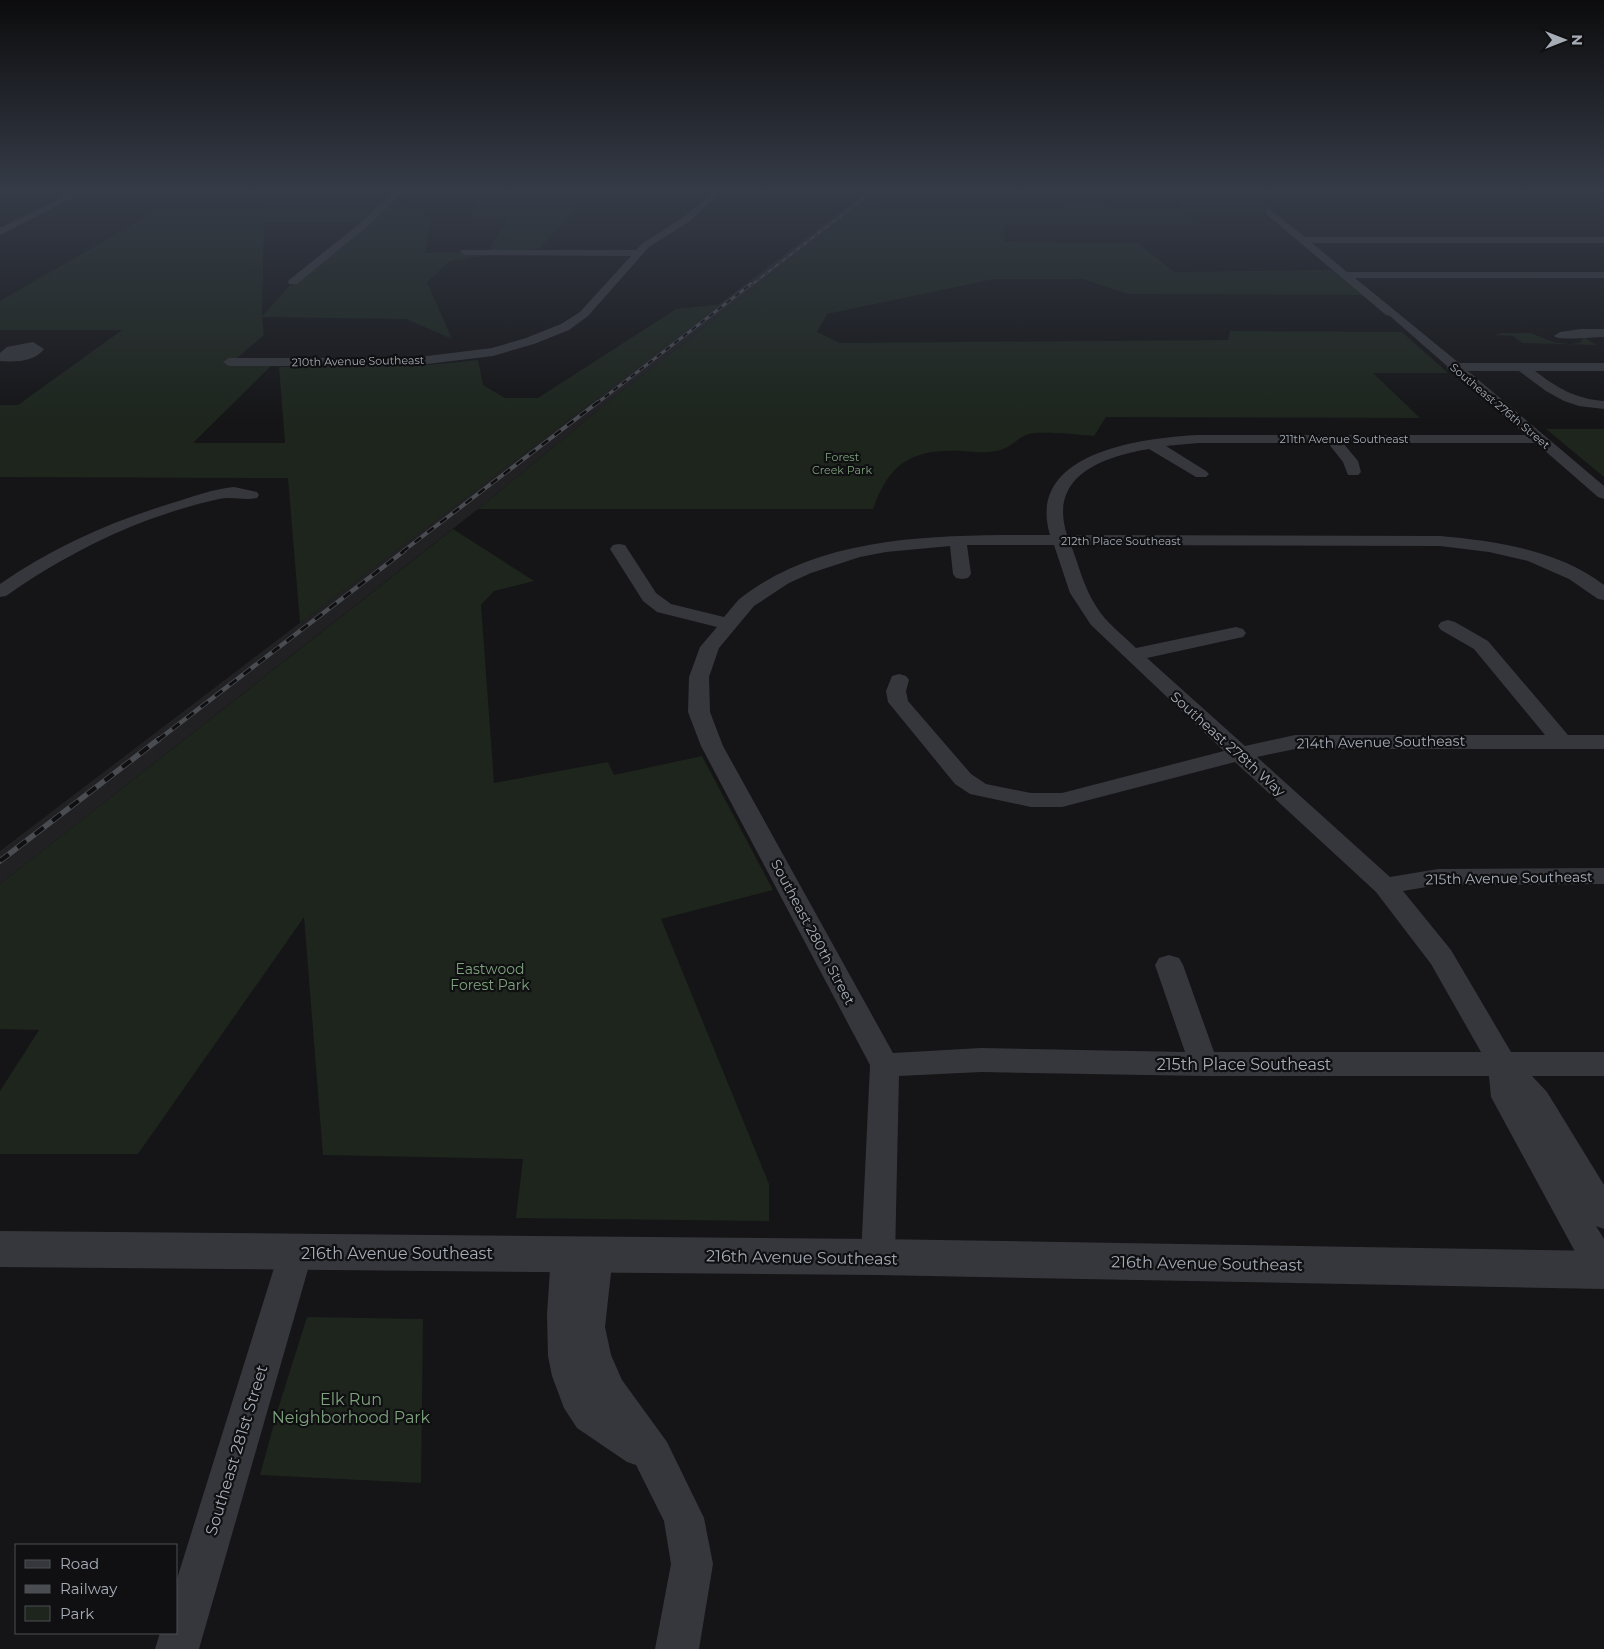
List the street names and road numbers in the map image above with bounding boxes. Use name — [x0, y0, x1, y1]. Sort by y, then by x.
street label: 210th Avenue Southeast — [292, 353, 425, 369]
street label: Southeast 276th Street — [1447, 360, 1553, 452]
street label: 211th Avenue Southeast — [1279, 432, 1409, 446]
street label: 212th Place Southeast — [1061, 534, 1182, 548]
street label: Southeast 278th Way — [1167, 688, 1290, 801]
street label: 214th Avenue Southeast — [1297, 732, 1466, 752]
street label: Southeast 280th Street — [767, 856, 859, 1008]
street label: 215th Avenue Southeast — [1425, 868, 1593, 888]
street label: 215th Place Southeast — [1157, 1055, 1332, 1074]
street label: 216th Avenue Southeast — [301, 1244, 493, 1263]
street label: 216th Avenue Southeast — [706, 1246, 899, 1269]
street label: 216th Avenue Southeast — [1111, 1252, 1304, 1275]
street label: Southeast 281st Street — [201, 1362, 272, 1538]

